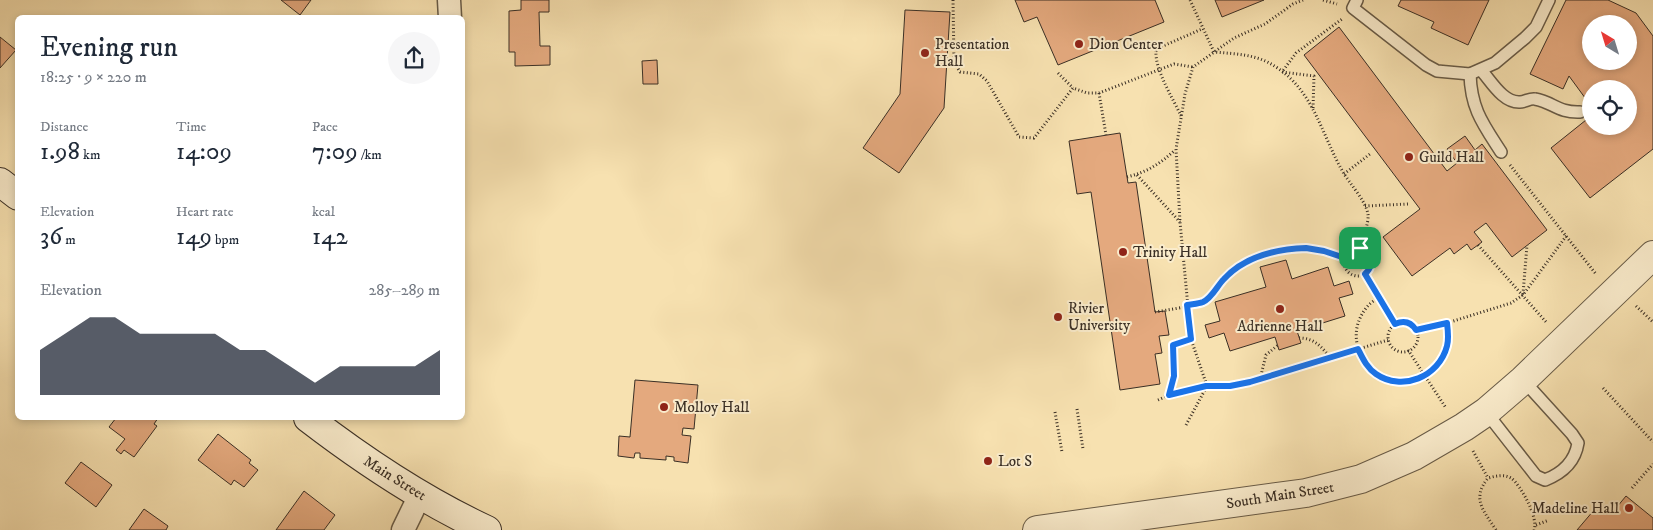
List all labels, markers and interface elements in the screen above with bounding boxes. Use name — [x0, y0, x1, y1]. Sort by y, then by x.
north arrow — [1582, 15, 1638, 70]
map controls — [1582, 15, 1637, 135]
text: Evening run — [40, 30, 178, 65]
button: share — [388, 32, 440, 84]
place label: Presentation Hall — [935, 35, 1010, 71]
place label: Dion Center — [1089, 35, 1163, 54]
marker: Dion Center — [1073, 38, 1085, 50]
marker: Presentation Hall — [919, 47, 931, 59]
text: 18:25 · 9 × 220 m — [40, 67, 147, 87]
button: locate — [1582, 80, 1637, 135]
text: Distance — [40, 118, 88, 136]
text: Time — [176, 118, 206, 136]
text: Pace — [312, 118, 338, 136]
text: 1.98 — [40, 136, 80, 167]
text: 14:09 — [176, 136, 232, 167]
text: 7:09 — [312, 136, 358, 167]
text: km — [80, 146, 101, 164]
text: /km — [358, 146, 382, 164]
place label: Guild Hall — [1419, 148, 1484, 167]
marker: Guild Hall — [1403, 151, 1415, 163]
text: Elevation — [40, 203, 94, 221]
text: Heart rate — [176, 203, 233, 221]
text: kcal — [312, 203, 335, 221]
text: 36 — [40, 221, 62, 252]
text: 149 — [176, 221, 212, 252]
text: 142 — [312, 221, 348, 252]
pin — [1339, 227, 1381, 269]
text: m — [62, 231, 76, 249]
text: bpm — [212, 231, 239, 249]
icon: arrive — [1346, 234, 1374, 262]
place label: Trinity Hall — [1133, 243, 1208, 262]
marker: Trinity Hall — [1117, 246, 1129, 258]
text: Elevation — [40, 280, 102, 300]
text: 285–289 m — [368, 280, 440, 300]
place label: Rivier University — [1068, 299, 1131, 335]
marker: Adrienne Hall — [1274, 303, 1286, 315]
marker: Rivier University — [1052, 311, 1064, 323]
place label: Adrienne Hall — [1237, 317, 1323, 336]
place label: Molloy Hall — [674, 398, 750, 417]
marker: Molloy Hall — [658, 401, 670, 413]
street label: Main Street — [360, 452, 430, 505]
place label: Lot S — [998, 452, 1032, 471]
marker: Lot S — [982, 455, 994, 467]
street label: South Main Street — [1225, 478, 1335, 513]
place label: Madeline Hall — [1532, 499, 1619, 518]
marker: Madeline Hall — [1623, 502, 1635, 514]

